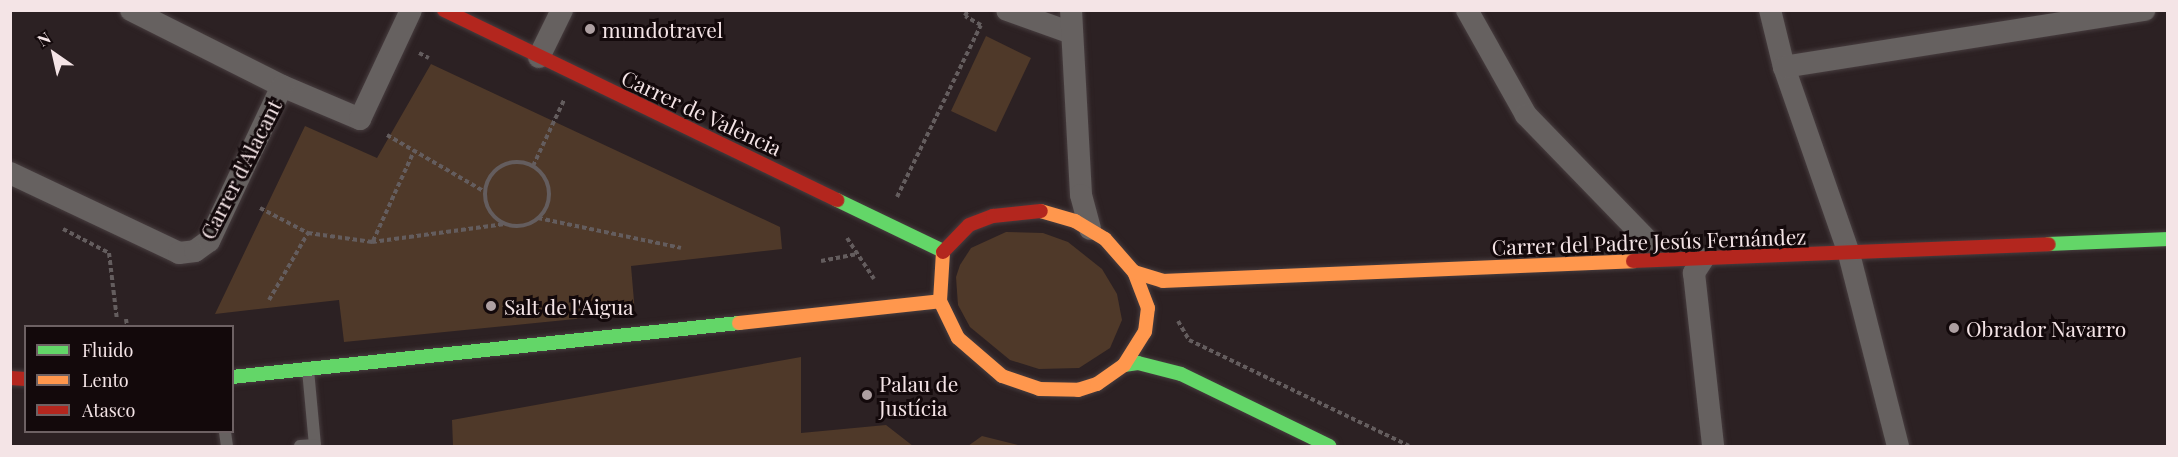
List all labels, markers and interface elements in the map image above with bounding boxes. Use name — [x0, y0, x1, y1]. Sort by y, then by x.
place label: mundotravel — [602, 16, 723, 42]
marker: mundotravel — [583, 22, 597, 36]
north arrow — [24, 24, 84, 84]
text: N — [33, 27, 54, 51]
street label: Carrer de València — [618, 64, 786, 160]
street label: Carrer d'Alacant — [194, 95, 286, 243]
street label: Carrer del Padre Jesús Fernández — [1491, 223, 1807, 259]
place label: Salt de l'Aigua — [504, 293, 635, 319]
marker: Salt de l'Aigua — [482, 297, 500, 315]
place label: Obrador Navarro — [1966, 315, 2127, 341]
marker: Obrador Navarro — [1947, 321, 1961, 335]
legend — [24, 325, 234, 433]
text: Fluido — [82, 338, 133, 362]
text: Lento — [82, 368, 129, 392]
place label: Palau de Justícia — [879, 370, 958, 420]
marker: Palau de Justícia — [860, 388, 874, 402]
text: Atasco — [82, 398, 135, 422]

